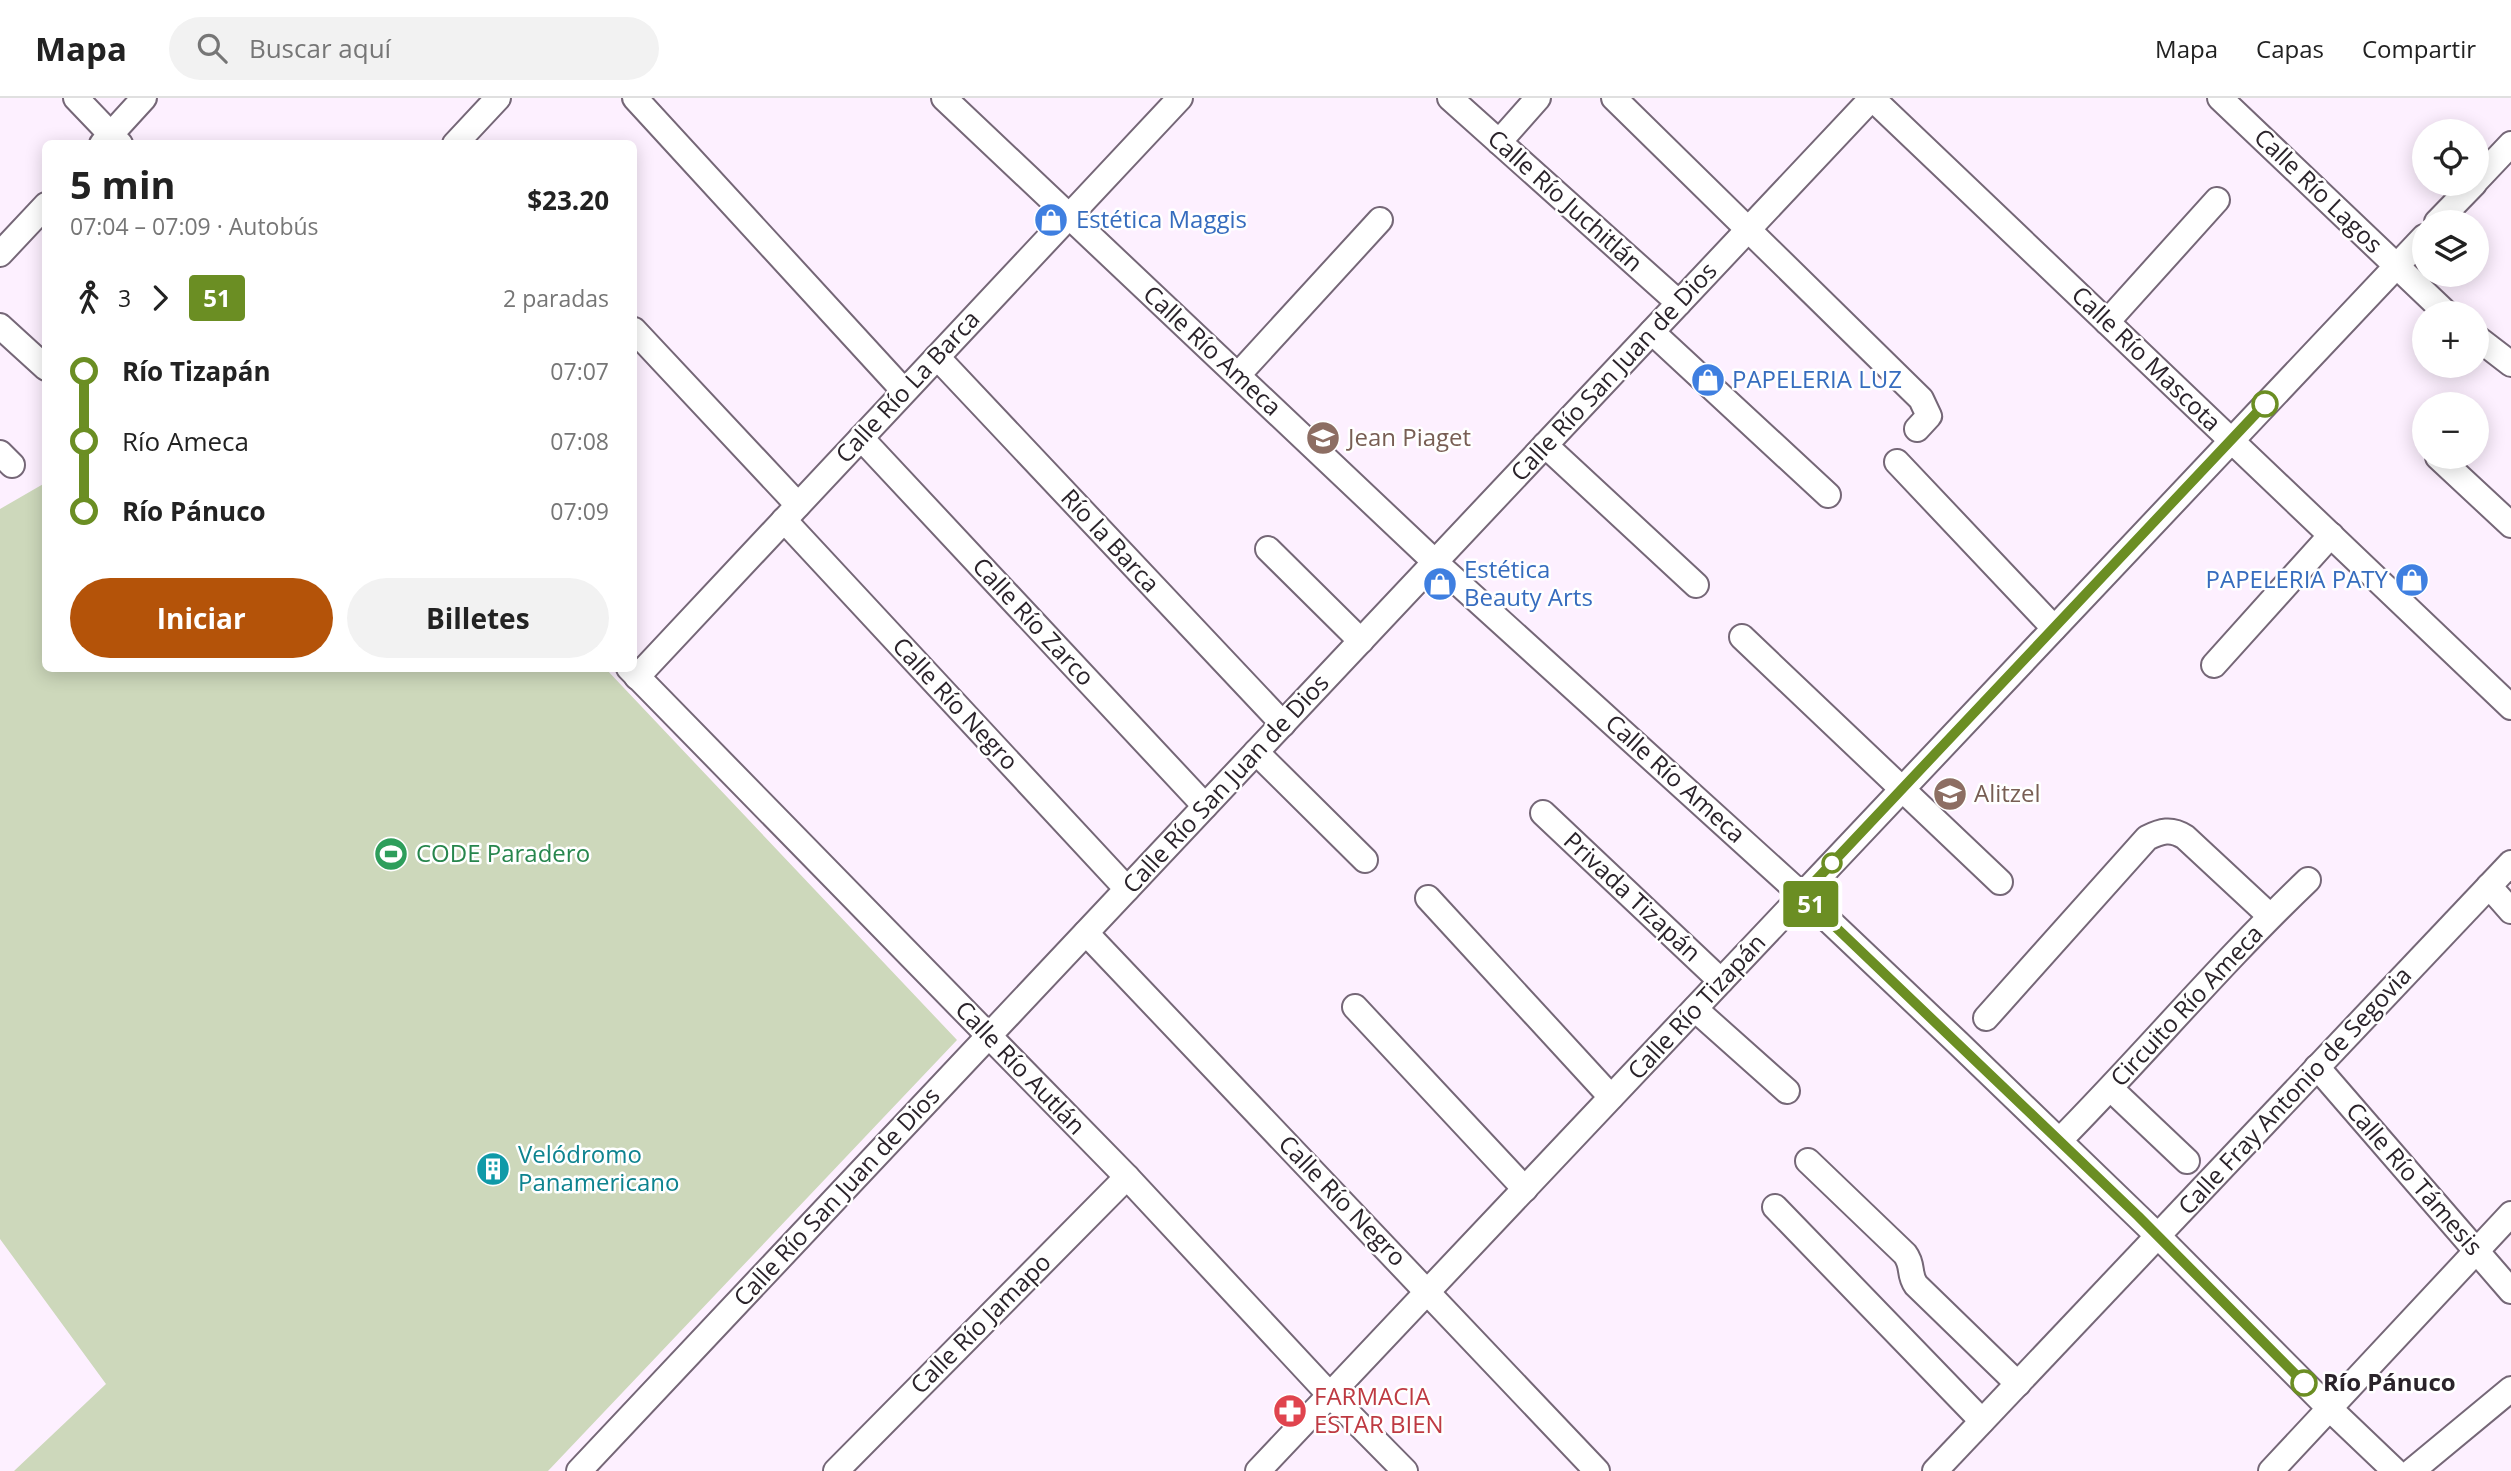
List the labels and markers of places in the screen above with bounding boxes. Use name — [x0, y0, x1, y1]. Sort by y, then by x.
shop icon: Estética Maggis — [1032, 201, 1070, 239]
place label: Estética Maggis — [1076, 202, 1247, 235]
shop icon: PAPELERIA LUZ — [1689, 361, 1727, 399]
place label: PAPELERIA LUZ — [1732, 362, 1902, 395]
unlabelled marker — [2252, 391, 2278, 417]
school or university icon: Jean Piaget — [1304, 419, 1342, 457]
place label: Jean Piaget — [1346, 420, 1471, 453]
place label: Estética Beauty Arts — [1464, 552, 1593, 613]
shop icon: PAPELERIA PATY — [2393, 561, 2431, 599]
place label: PAPELERIA PATY — [2206, 562, 2389, 595]
shop icon: Estética Beauty Arts — [1421, 565, 1459, 603]
school or university icon: Alitzel — [1931, 775, 1969, 813]
place label: Alitzel — [1974, 776, 2041, 809]
sports icon: CODE Paradero — [372, 835, 410, 873]
place label: CODE Paradero — [416, 836, 590, 869]
unlabelled marker — [1822, 853, 1842, 873]
place label: Velódromo Panamericano — [518, 1137, 679, 1198]
building icon: Velódromo Panamericano — [474, 1150, 512, 1188]
place label: Río Pánuco — [2323, 1365, 2456, 1398]
marker: Río Pánuco — [2291, 1370, 2317, 1396]
place label: FARMACIA ESTAR BIEN — [1314, 1379, 1444, 1440]
pharmacy icon: FARMACIA ESTAR BIEN — [1271, 1392, 1309, 1430]

